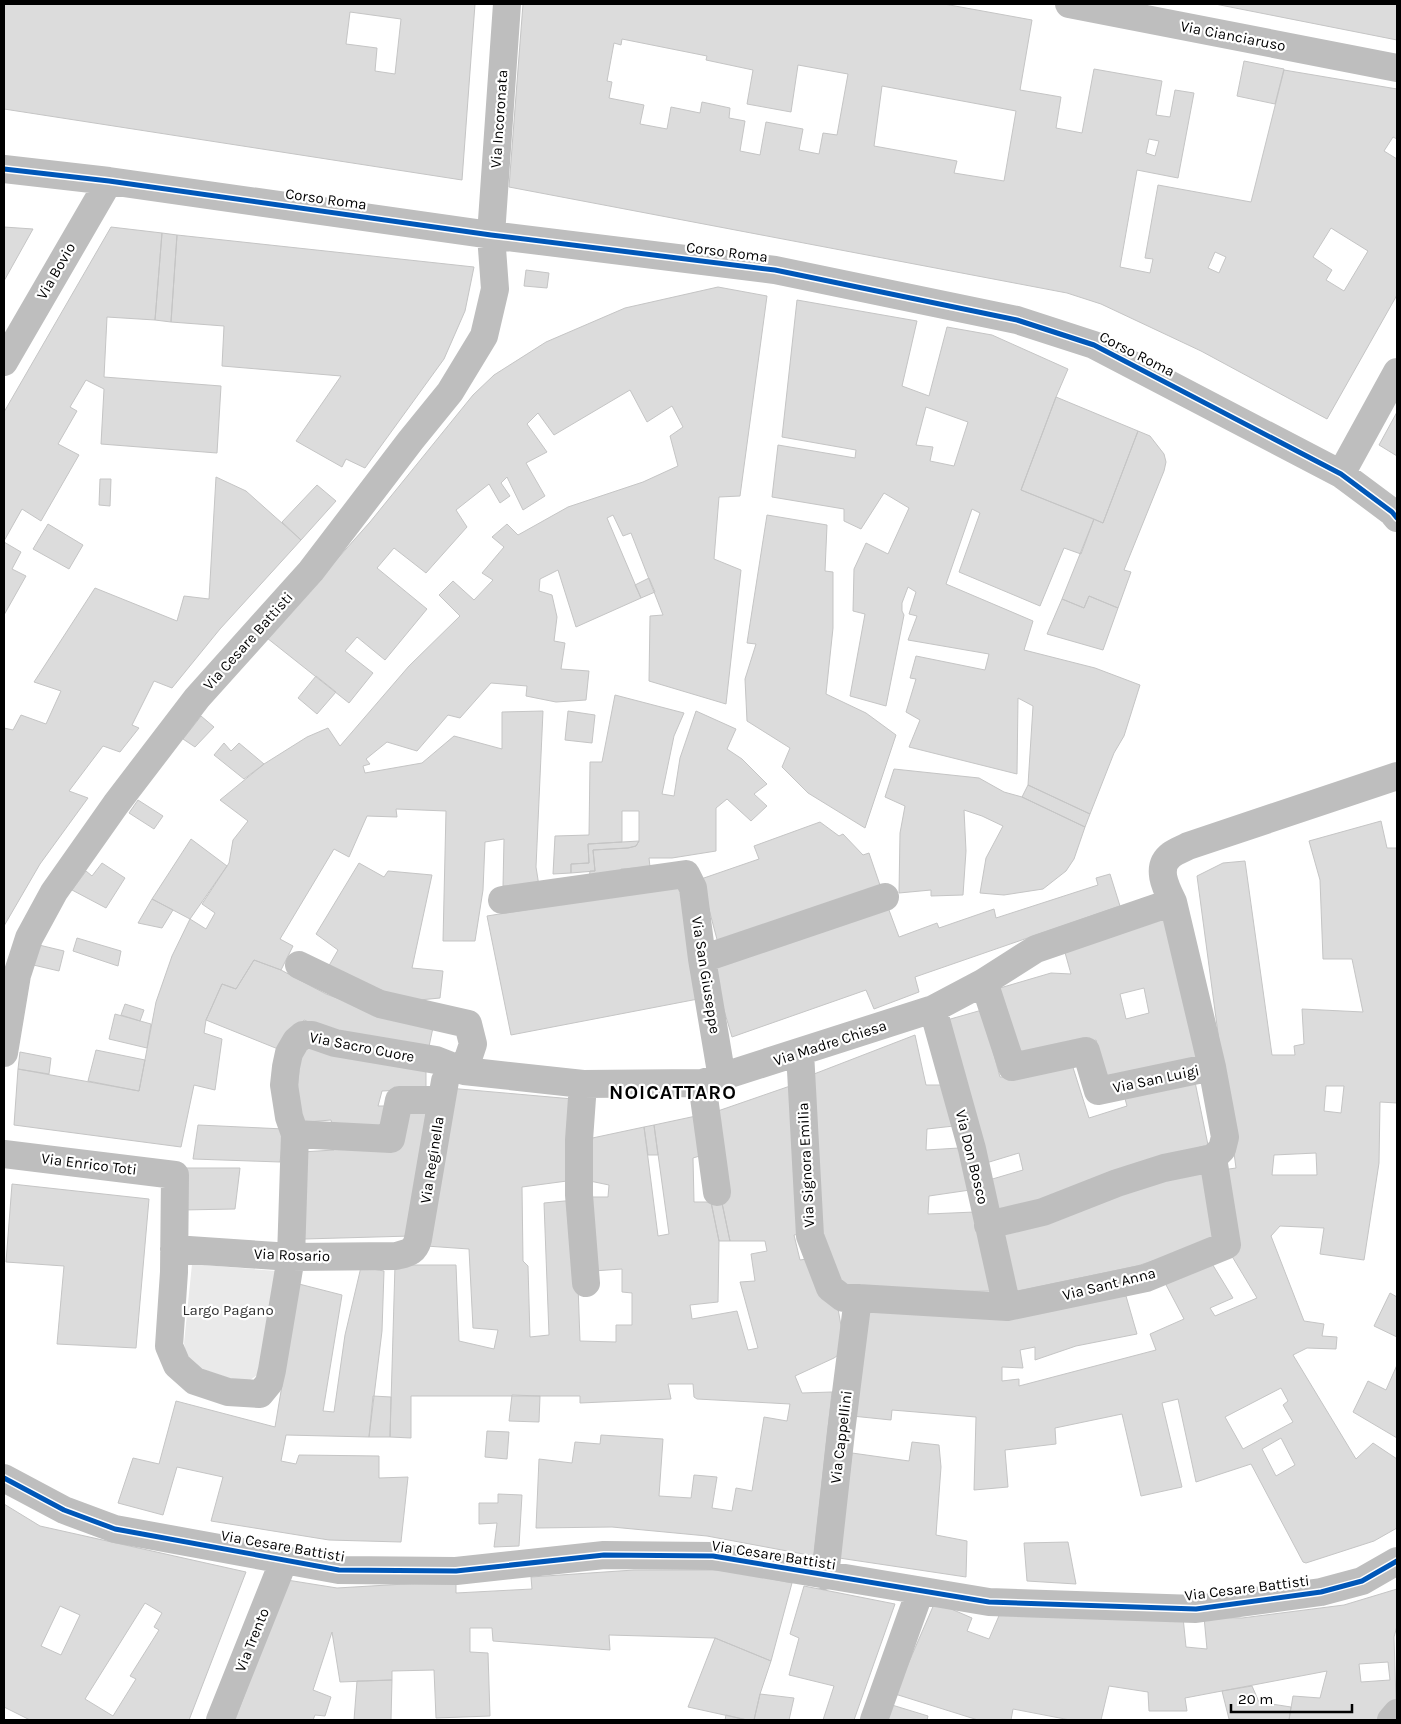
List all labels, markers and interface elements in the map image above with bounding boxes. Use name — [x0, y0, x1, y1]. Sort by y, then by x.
street label: Via Cianciaruso — [1179, 17, 1287, 55]
street label: Via Incoronata — [487, 69, 511, 169]
street label: Corso Roma — [284, 184, 368, 214]
street label: Corso Roma — [685, 238, 769, 266]
street label: Via Bovio — [33, 239, 79, 303]
street label: Corso Roma — [1096, 327, 1178, 381]
street label: Via Cesare Battisti — [199, 588, 297, 694]
street label: Via San Giuseppe — [688, 915, 724, 1035]
street label: Via Madre Chiesa — [771, 1016, 889, 1070]
street label: Via Sacro Cuore — [308, 1028, 416, 1066]
street label: Via San Luigi — [1111, 1061, 1201, 1097]
district label: NOICATTARO — [609, 1081, 737, 1104]
street label: Via Signora Emilia — [794, 1102, 818, 1228]
street label: Via Don Bosco — [952, 1108, 992, 1206]
street label: Via Reginella — [416, 1115, 448, 1205]
street label: Via Enrico Toti — [40, 1149, 138, 1179]
street label: Via Rosario — [254, 1245, 330, 1265]
street label: Via Sant Anna — [1061, 1264, 1157, 1304]
park label: Largo Pagano — [182, 1301, 274, 1319]
street label: Via Cappellini — [826, 1389, 856, 1485]
street label: Via Cesare Battisti — [220, 1526, 346, 1566]
street label: Via Cesare Battisti — [710, 1536, 838, 1574]
street label: Via Cesare Battisti — [1183, 1571, 1311, 1605]
street label: Via Trento — [231, 1605, 273, 1675]
scale bar — [1231, 1682, 1352, 1714]
text: 20 m — [1238, 1690, 1273, 1708]

